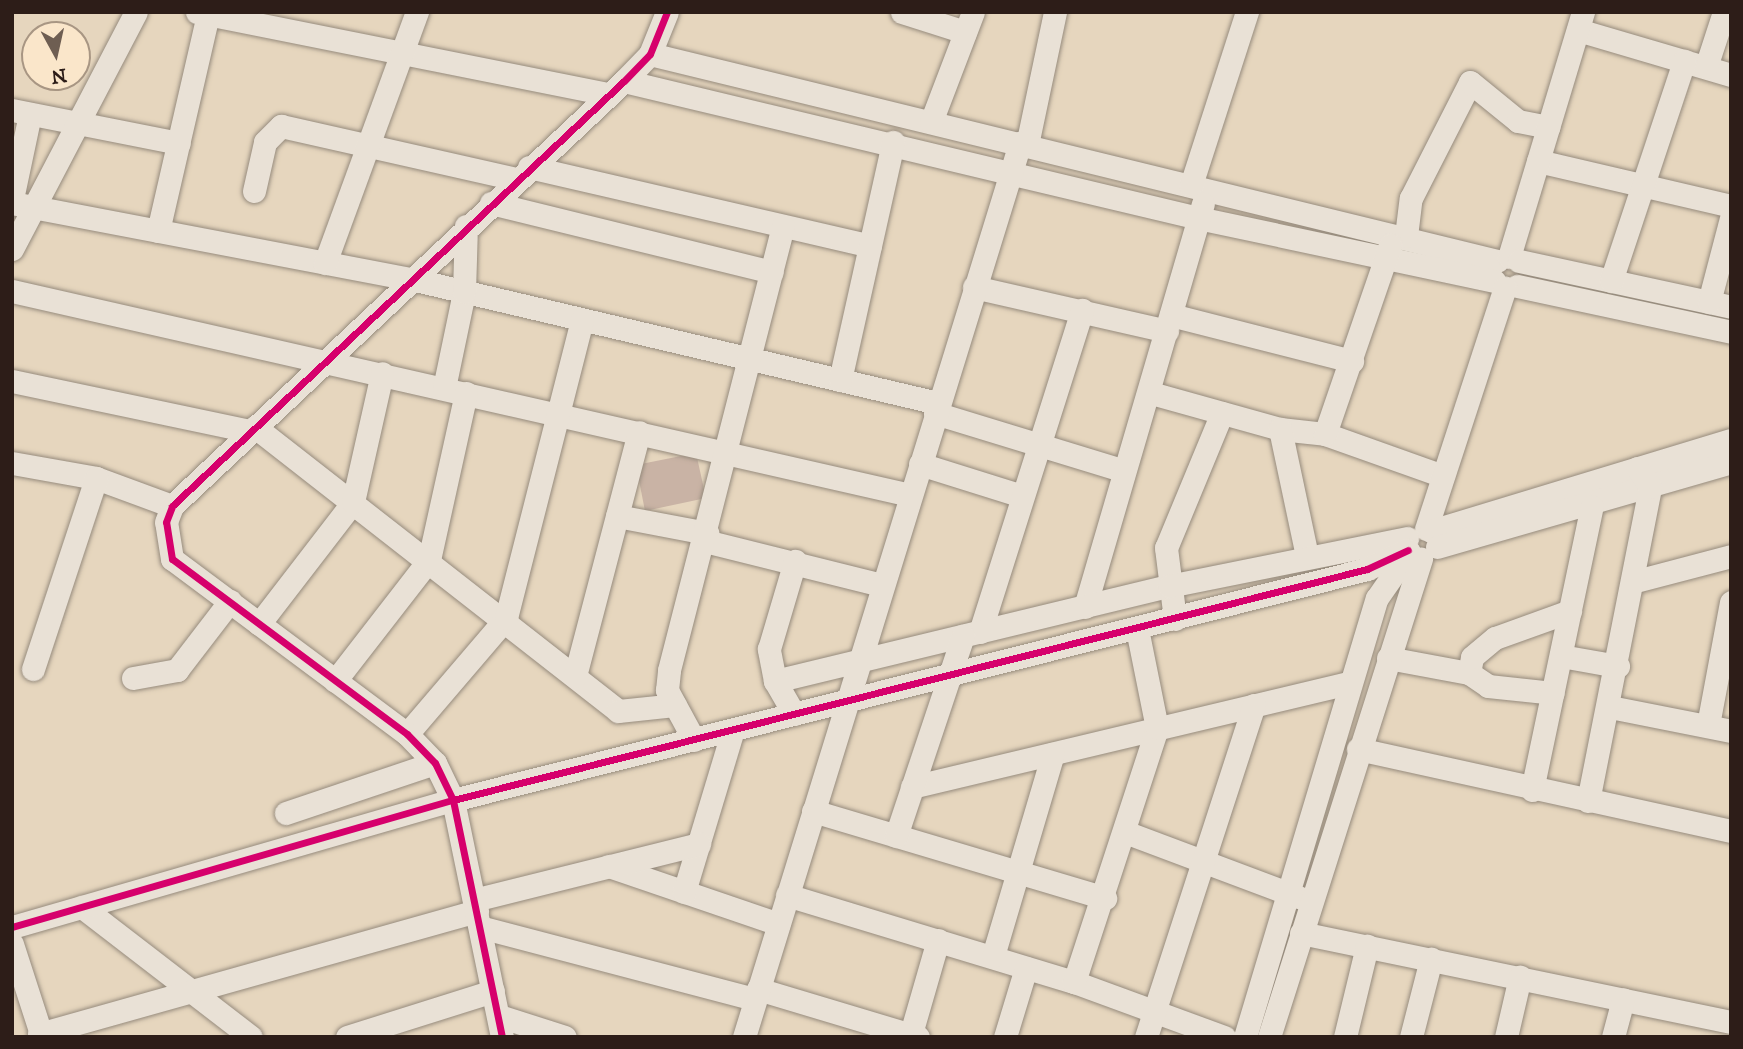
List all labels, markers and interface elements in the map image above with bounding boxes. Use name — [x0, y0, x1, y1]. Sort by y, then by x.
north arrow — [21, 21, 91, 91]
text: N — [49, 63, 68, 88]

